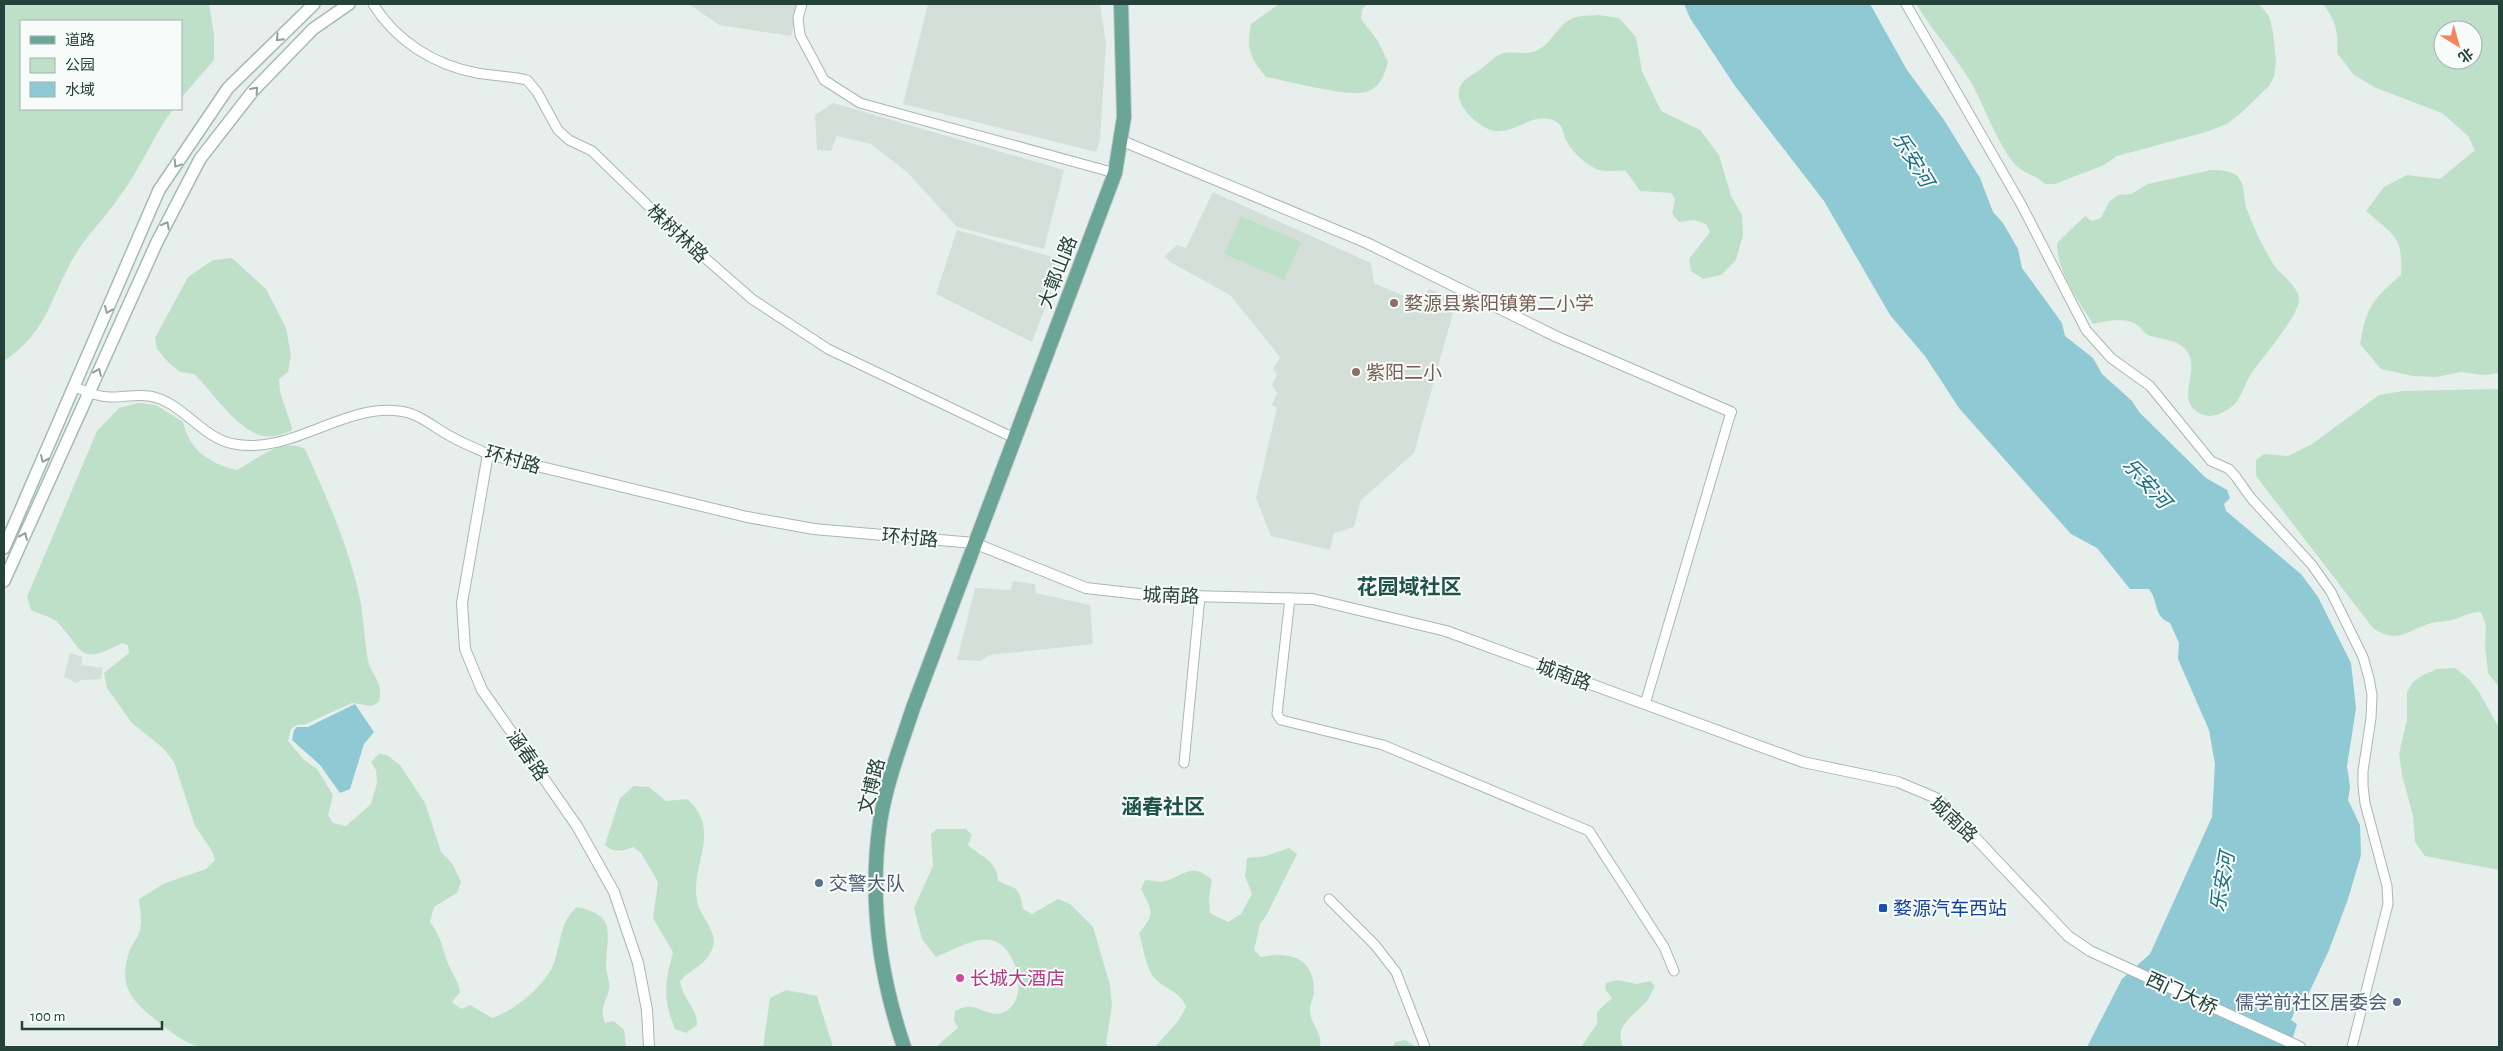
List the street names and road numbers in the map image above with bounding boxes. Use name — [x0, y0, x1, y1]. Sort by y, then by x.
street label: 株树林路 — [643, 200, 713, 267]
street label: 大鄣山路 — [1035, 233, 1081, 311]
street label: 环村路 — [483, 442, 543, 477]
street label: 环村路 — [881, 526, 939, 550]
street label: 城南路 — [1142, 585, 1200, 607]
street label: 城南路 — [1533, 656, 1594, 694]
street label: 涵春路 — [503, 726, 552, 785]
street label: 文博路 — [854, 756, 889, 816]
street label: 城南路 — [1926, 793, 1981, 846]
street label: 西门大桥 — [2143, 969, 2220, 1019]

